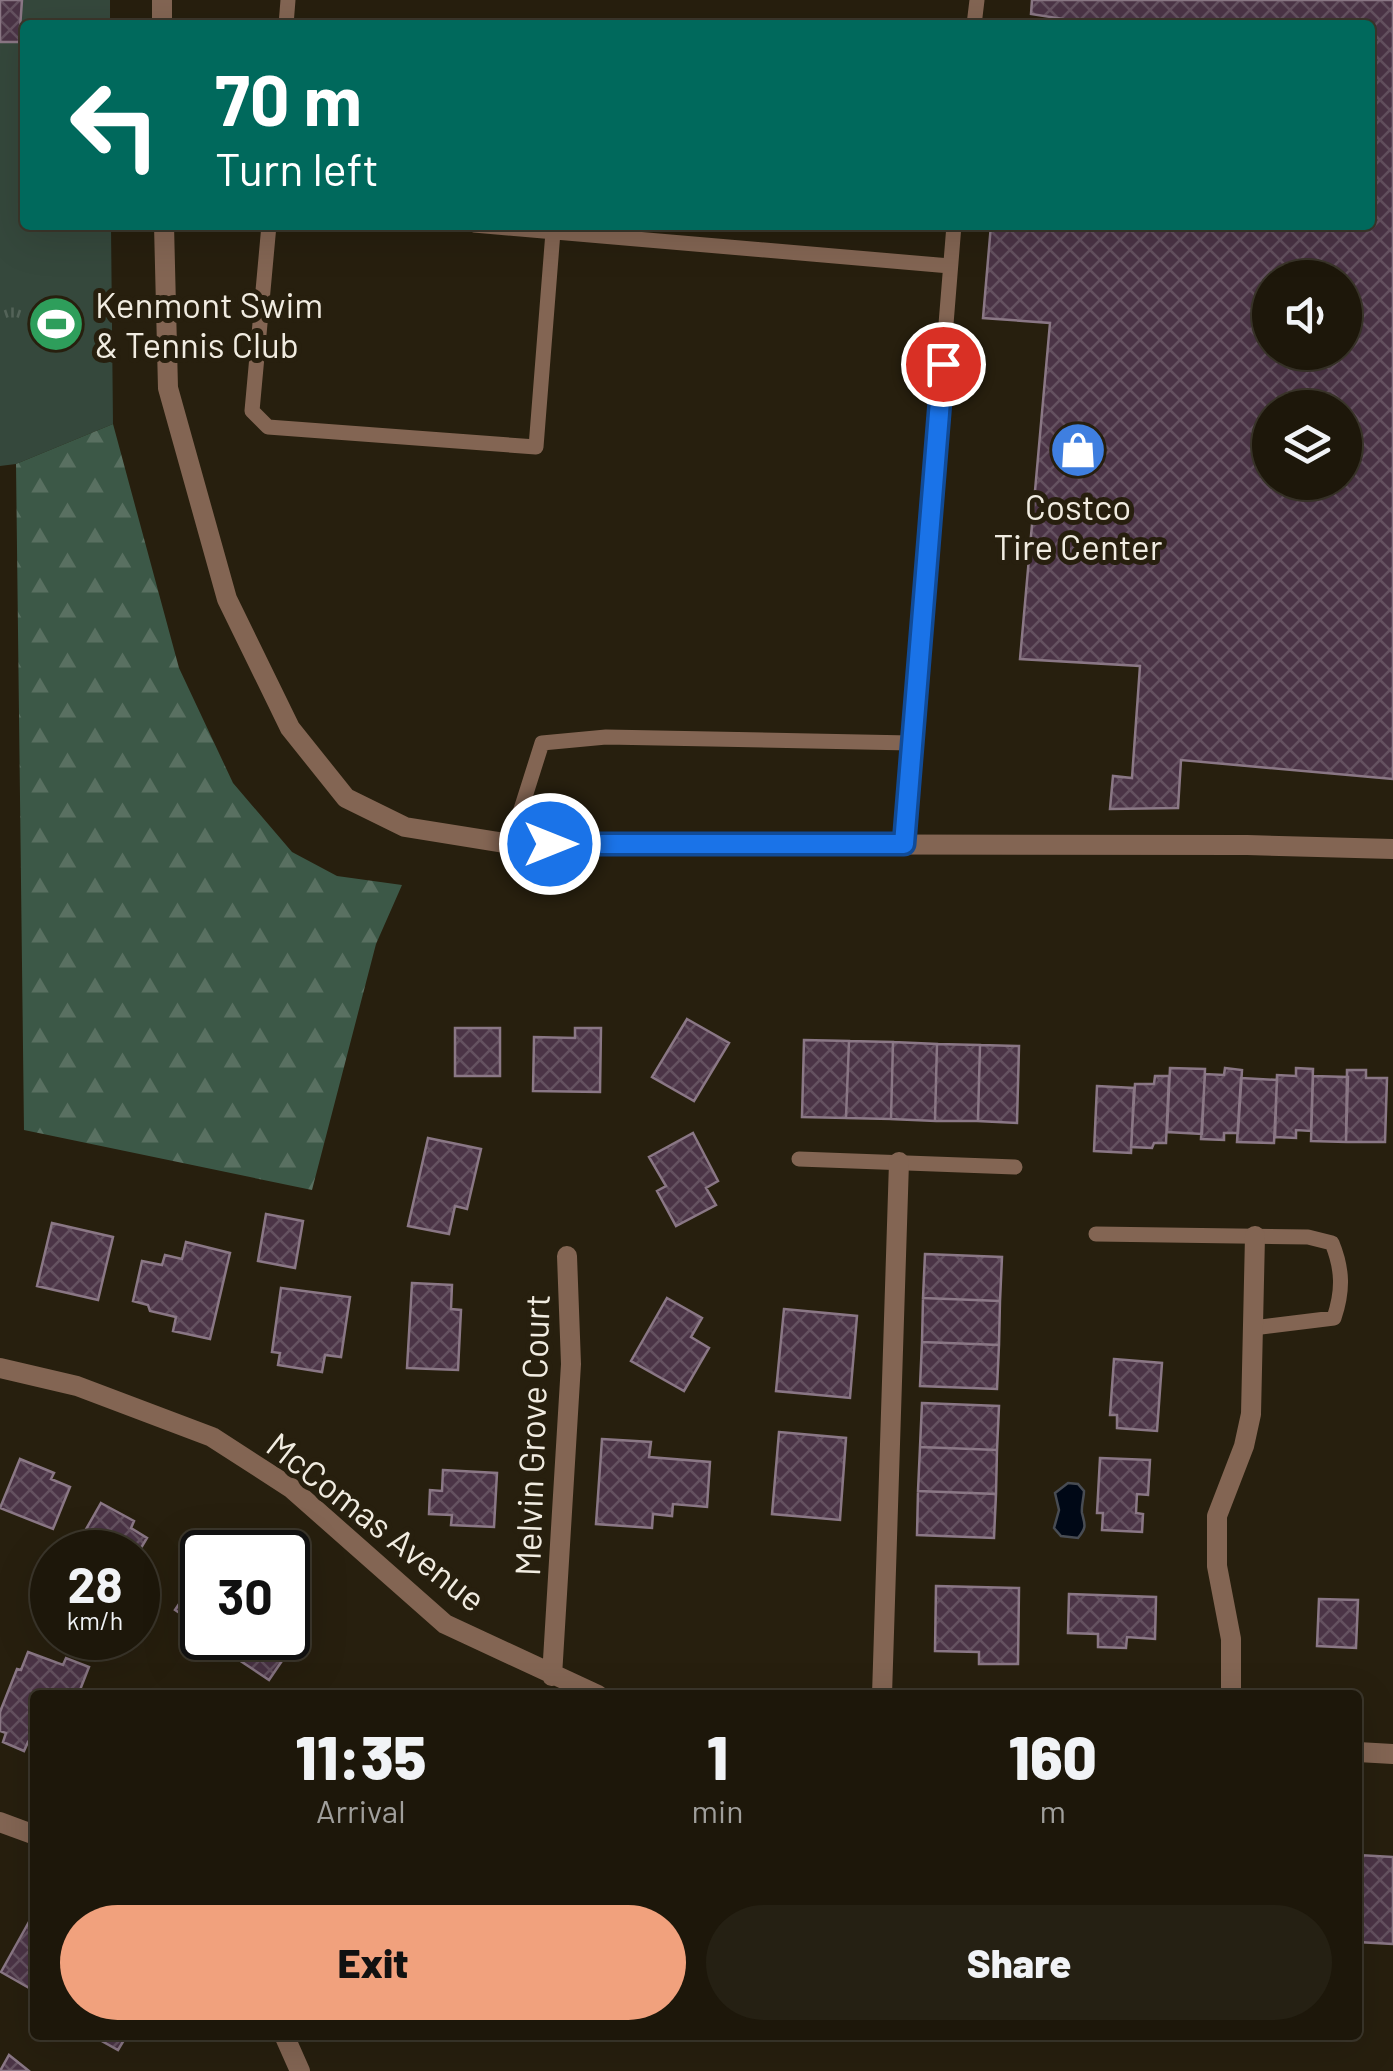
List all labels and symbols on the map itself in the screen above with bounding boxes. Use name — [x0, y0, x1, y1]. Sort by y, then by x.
place label: Kenmont Swim & Tennis Club — [95, 283, 323, 365]
sports icon: Kenmont Swim & Tennis Club — [26, 294, 86, 354]
pin — [901, 322, 986, 407]
shop icon: Costco Tire Center — [1048, 420, 1108, 480]
place label: Costco Tire Center — [994, 485, 1163, 567]
position arrow — [498, 792, 602, 896]
street label: Melvin Grove Court — [505, 1293, 557, 1577]
street label: McComas Avenue — [259, 1423, 495, 1619]
speed limit sign: 30 — [180, 1530, 310, 1660]

